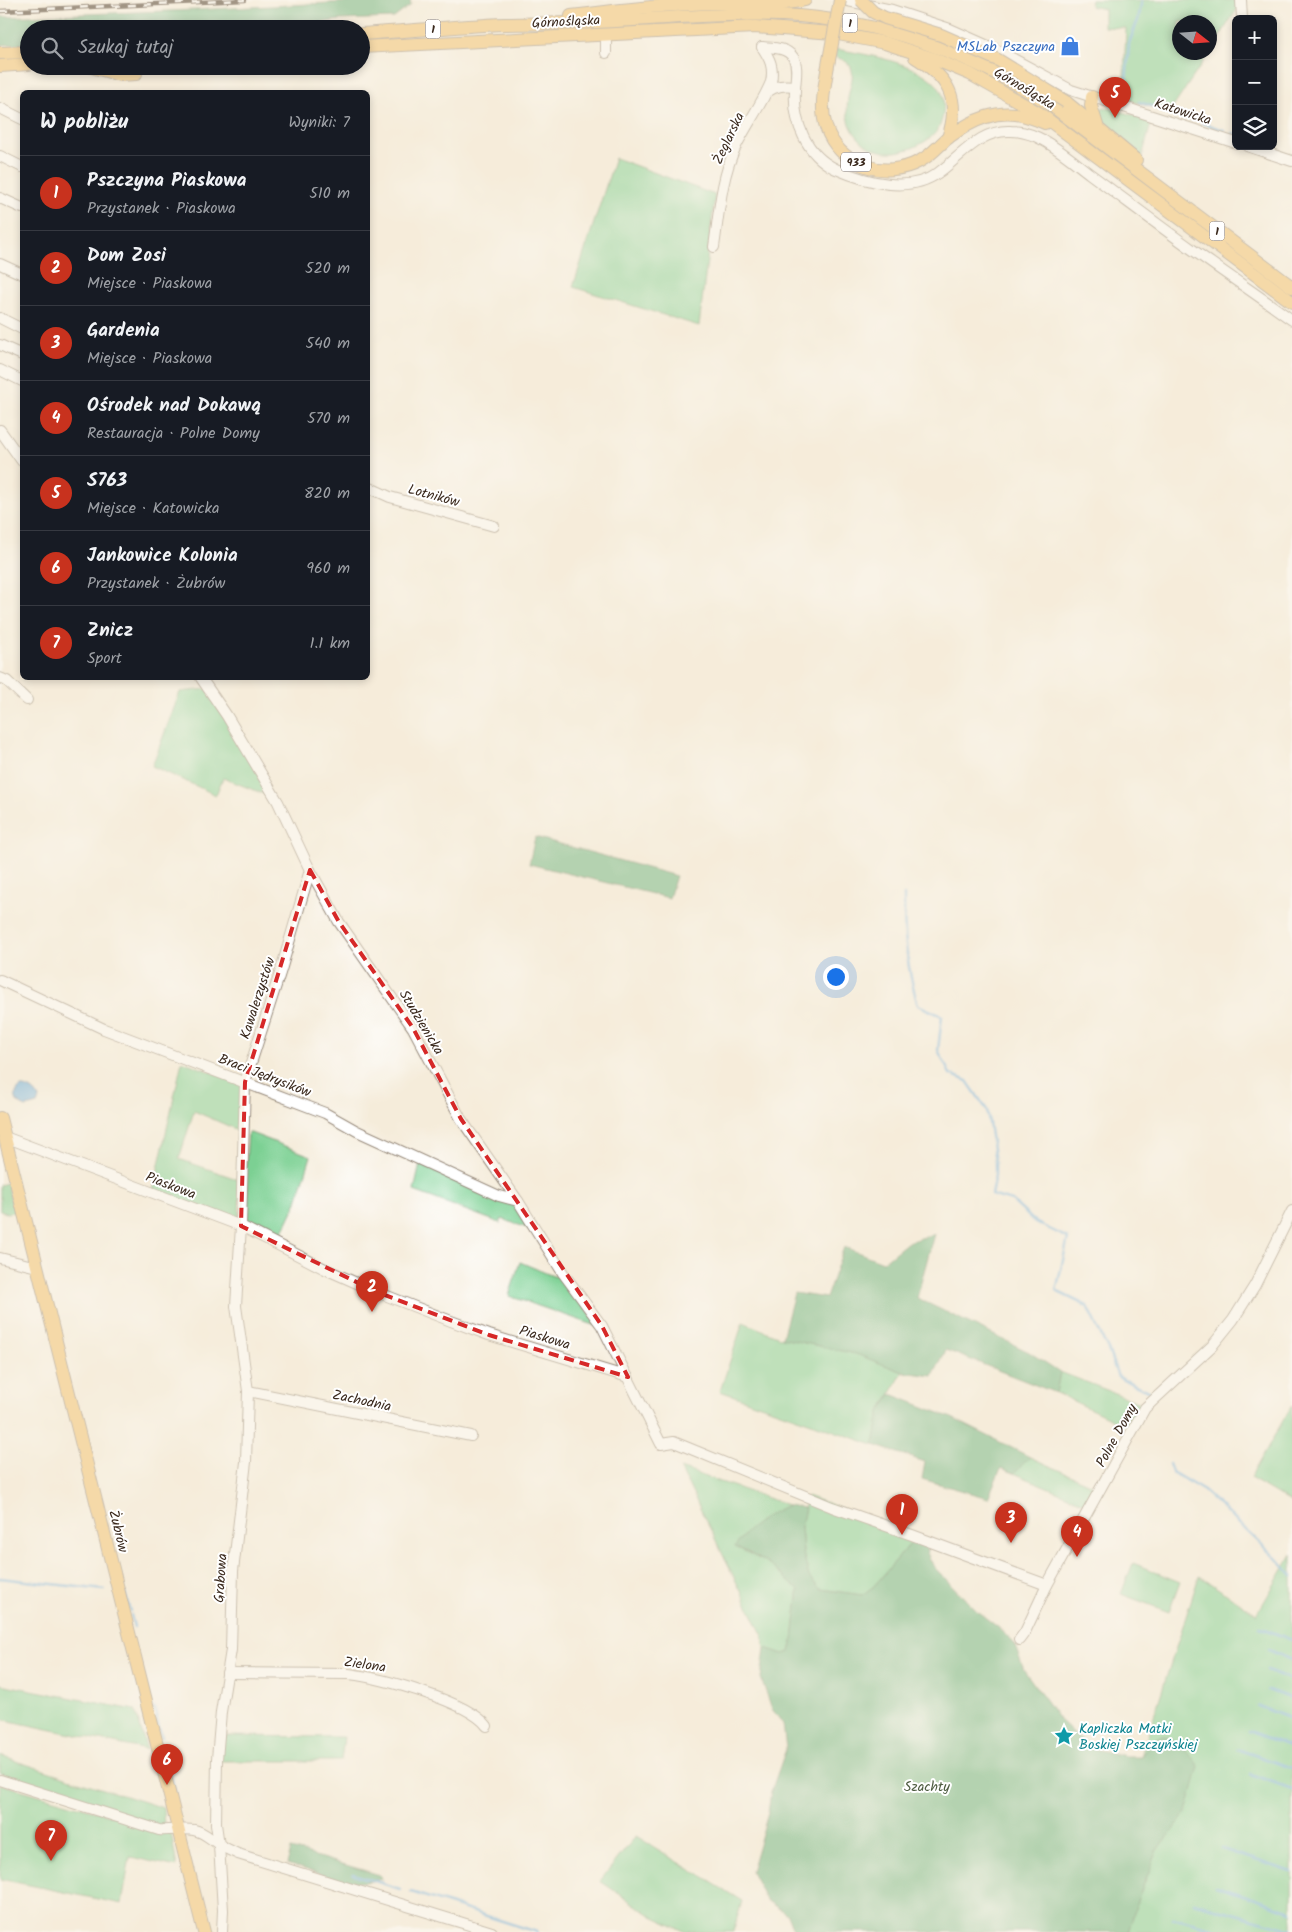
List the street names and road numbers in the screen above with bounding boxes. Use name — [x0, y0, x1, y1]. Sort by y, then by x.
street label: Górnośląska — [531, 9, 601, 35]
road number: 1 — [842, 13, 858, 32]
road number: 1 — [426, 20, 440, 38]
street label: Górnośląska — [989, 62, 1059, 116]
street label: Katowicka — [1151, 92, 1214, 131]
street label: Żeglarska — [707, 109, 751, 168]
road number: 933 — [841, 152, 871, 172]
road number: 1 — [1210, 222, 1224, 240]
street label: Lotników — [406, 479, 463, 514]
street label: Kawalerzystów — [234, 954, 282, 1042]
street label: Studzienicka — [393, 986, 449, 1059]
street label: Braci Jędrysików — [215, 1048, 315, 1104]
street label: Piaskowa — [142, 1166, 199, 1206]
street label: Piaskowa — [516, 1320, 573, 1356]
street label: Zachodnia — [330, 1384, 393, 1418]
street label: Polne Domy — [1090, 1399, 1144, 1471]
street label: Żubrów — [102, 1508, 134, 1555]
street label: Grabowa — [208, 1553, 234, 1603]
street label: Zielona — [342, 1651, 387, 1679]

